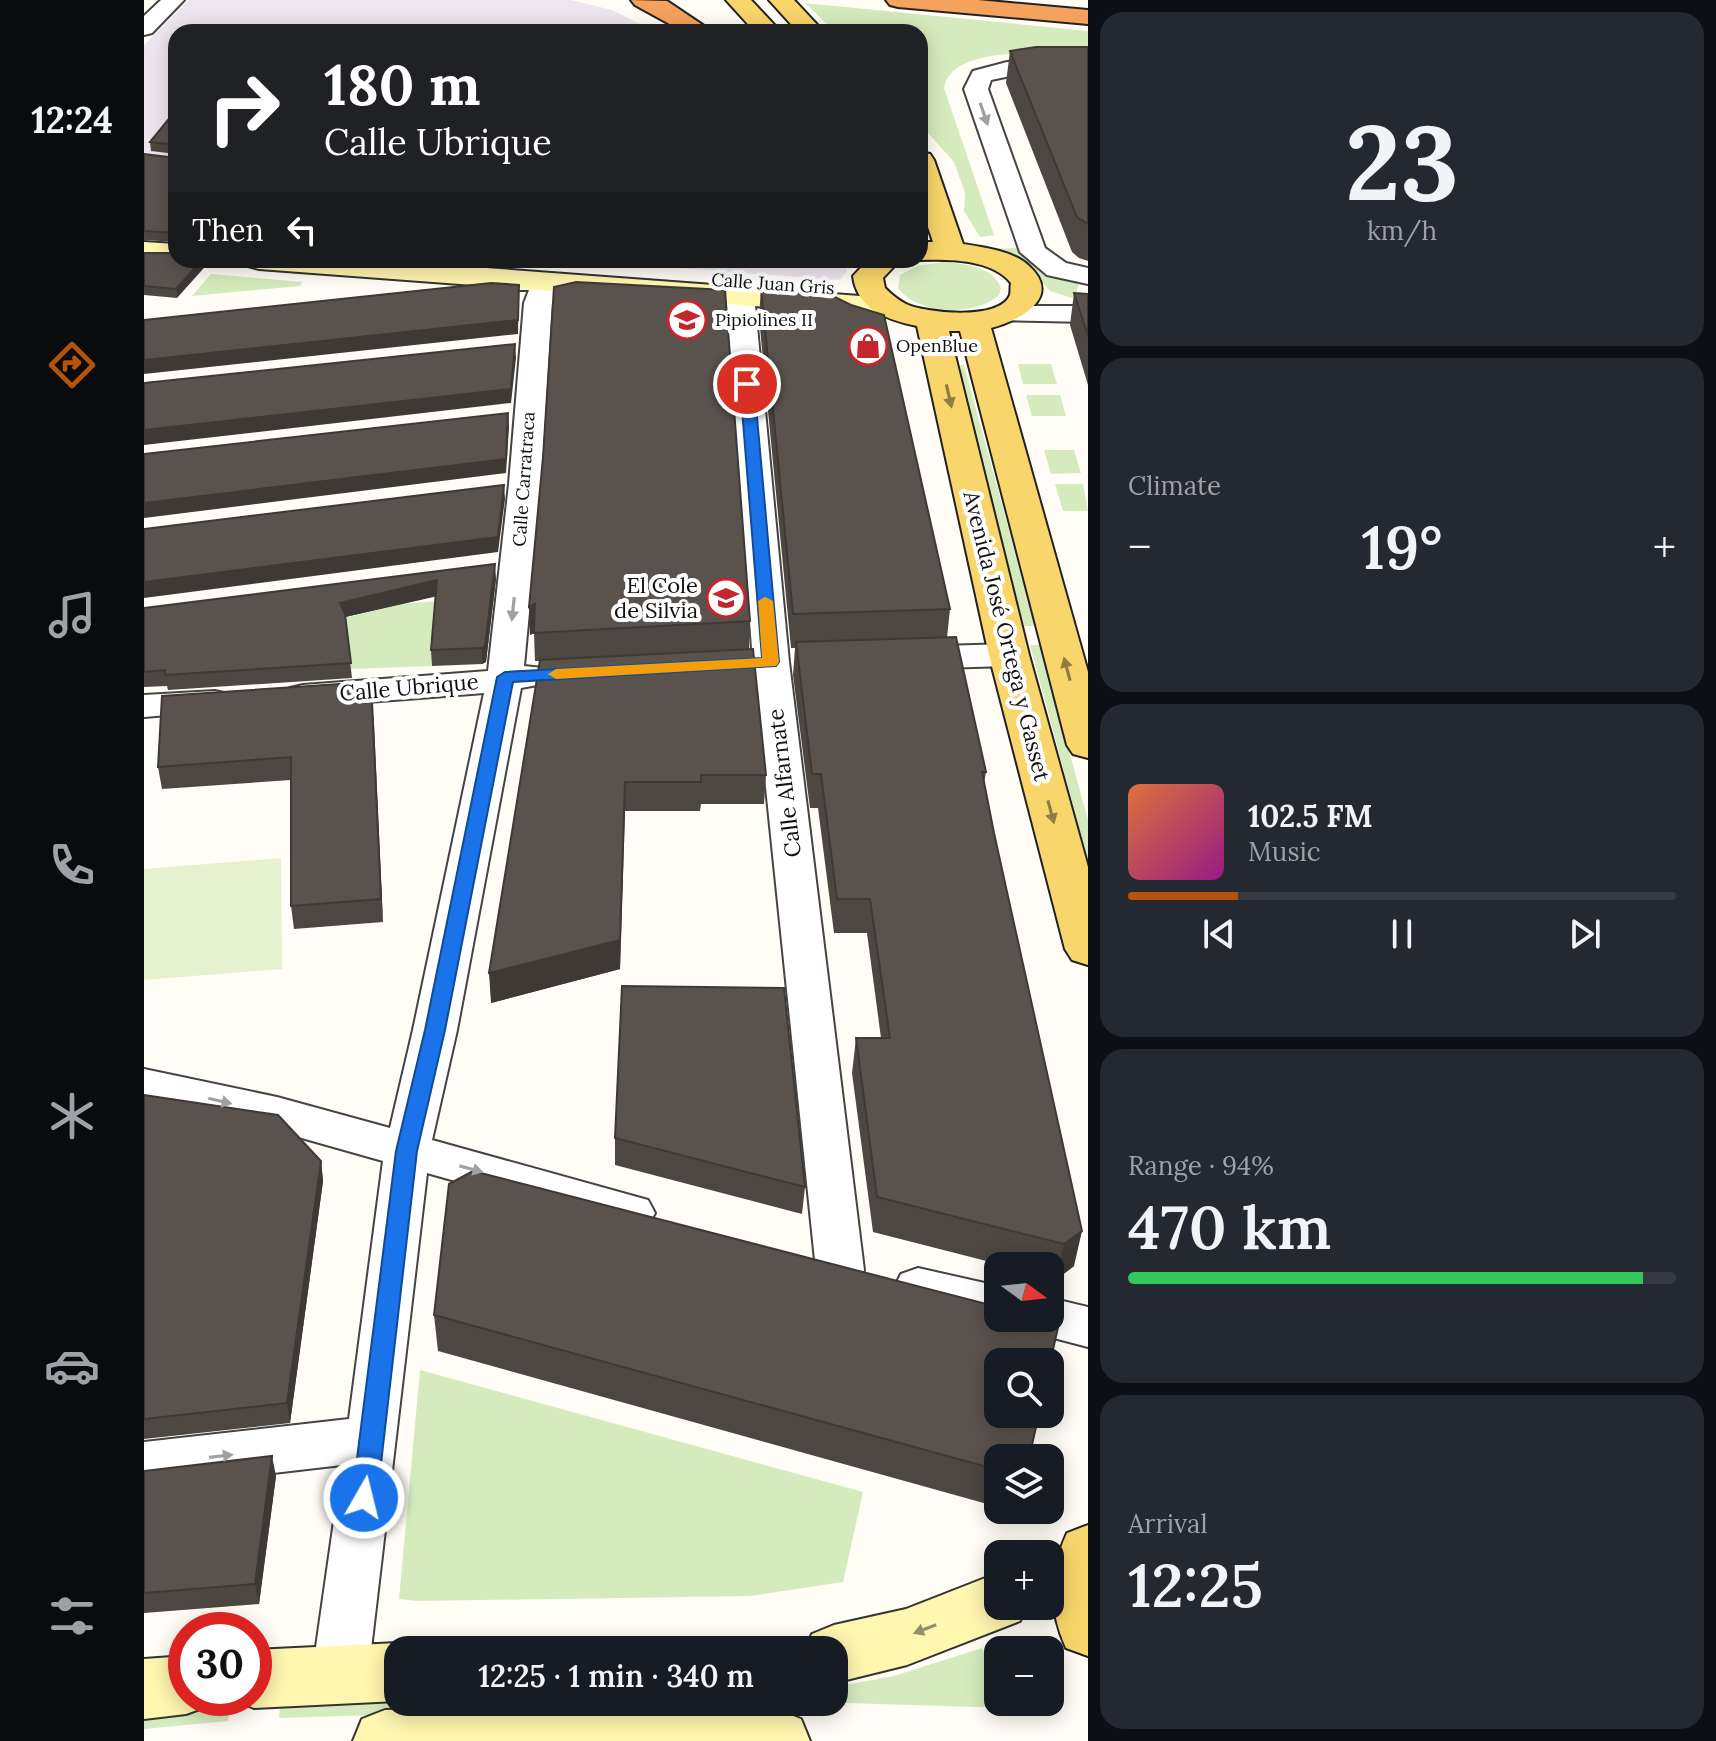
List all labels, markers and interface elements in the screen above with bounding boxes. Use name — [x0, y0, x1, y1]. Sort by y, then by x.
text: 180 m — [324, 49, 481, 120]
icon: right — [192, 56, 296, 160]
text: 23 — [1345, 95, 1459, 228]
text: 12:24 — [31, 97, 113, 143]
one-way arrow — [979, 102, 991, 126]
text: Calle Ubrique — [324, 119, 552, 165]
icon: left — [280, 208, 324, 252]
text: Then — [192, 211, 264, 249]
text: km/h — [1367, 214, 1437, 247]
street label: Calle Juan Gris — [711, 268, 835, 299]
school or university icon: Pipiolines II — [666, 299, 708, 341]
place label: Pipiolines II — [715, 308, 813, 331]
shop icon: OpenBlue — [847, 325, 889, 367]
place label: OpenBlue — [896, 334, 978, 357]
icon: directions — [44, 337, 100, 393]
pin — [713, 350, 781, 418]
icon: arrive — [725, 362, 769, 406]
one-way arrow — [943, 384, 955, 409]
street label: Calle Carratraca — [507, 411, 540, 547]
text: Climate — [1128, 469, 1221, 502]
street label: Avenida José Ortega y Gasset — [957, 487, 1057, 784]
text: 19° — [1361, 509, 1443, 585]
text: − — [1128, 519, 1151, 575]
text: + — [1653, 519, 1676, 575]
place label: El Cole de Silvia — [614, 571, 698, 624]
school or university icon: El Cole de Silvia — [705, 577, 747, 619]
icon: music — [44, 587, 100, 643]
one-way arrow — [506, 597, 519, 622]
one-way arrow — [1060, 657, 1073, 681]
street label: Calle Ubrique — [338, 667, 480, 707]
street label: Calle Alfarnate — [761, 707, 807, 859]
text: 102.5 FM — [1248, 797, 1373, 835]
one-way arrow — [1046, 799, 1058, 824]
text: Music — [1248, 835, 1321, 868]
icon: phone — [44, 837, 100, 893]
icon: previous — [1197, 912, 1241, 956]
icon: pause — [1380, 912, 1424, 956]
icon: next — [1563, 912, 1607, 956]
icon: climate — [44, 1088, 100, 1144]
one-way arrow — [208, 1095, 233, 1108]
text: Range · 94% — [1128, 1149, 1274, 1182]
one-way arrow — [459, 1163, 484, 1175]
text: 470 km — [1128, 1189, 1331, 1265]
north arrow — [984, 1252, 1064, 1332]
map controls — [984, 1252, 1064, 1716]
icon: car — [44, 1338, 100, 1394]
button: search — [984, 1348, 1064, 1428]
button: layers — [984, 1444, 1064, 1524]
one-way arrow — [209, 1449, 234, 1462]
position arrow — [322, 1456, 406, 1540]
text: Arrival — [1128, 1507, 1207, 1540]
button: + — [984, 1540, 1064, 1620]
text: 12:25 — [1128, 1547, 1263, 1623]
icon: filters — [44, 1588, 100, 1644]
speed limit sign: 30 — [168, 1612, 272, 1716]
one-way arrow — [913, 1623, 937, 1636]
button: − — [984, 1636, 1064, 1716]
text: 12:25 · 1 min · 340 m — [478, 1657, 754, 1695]

